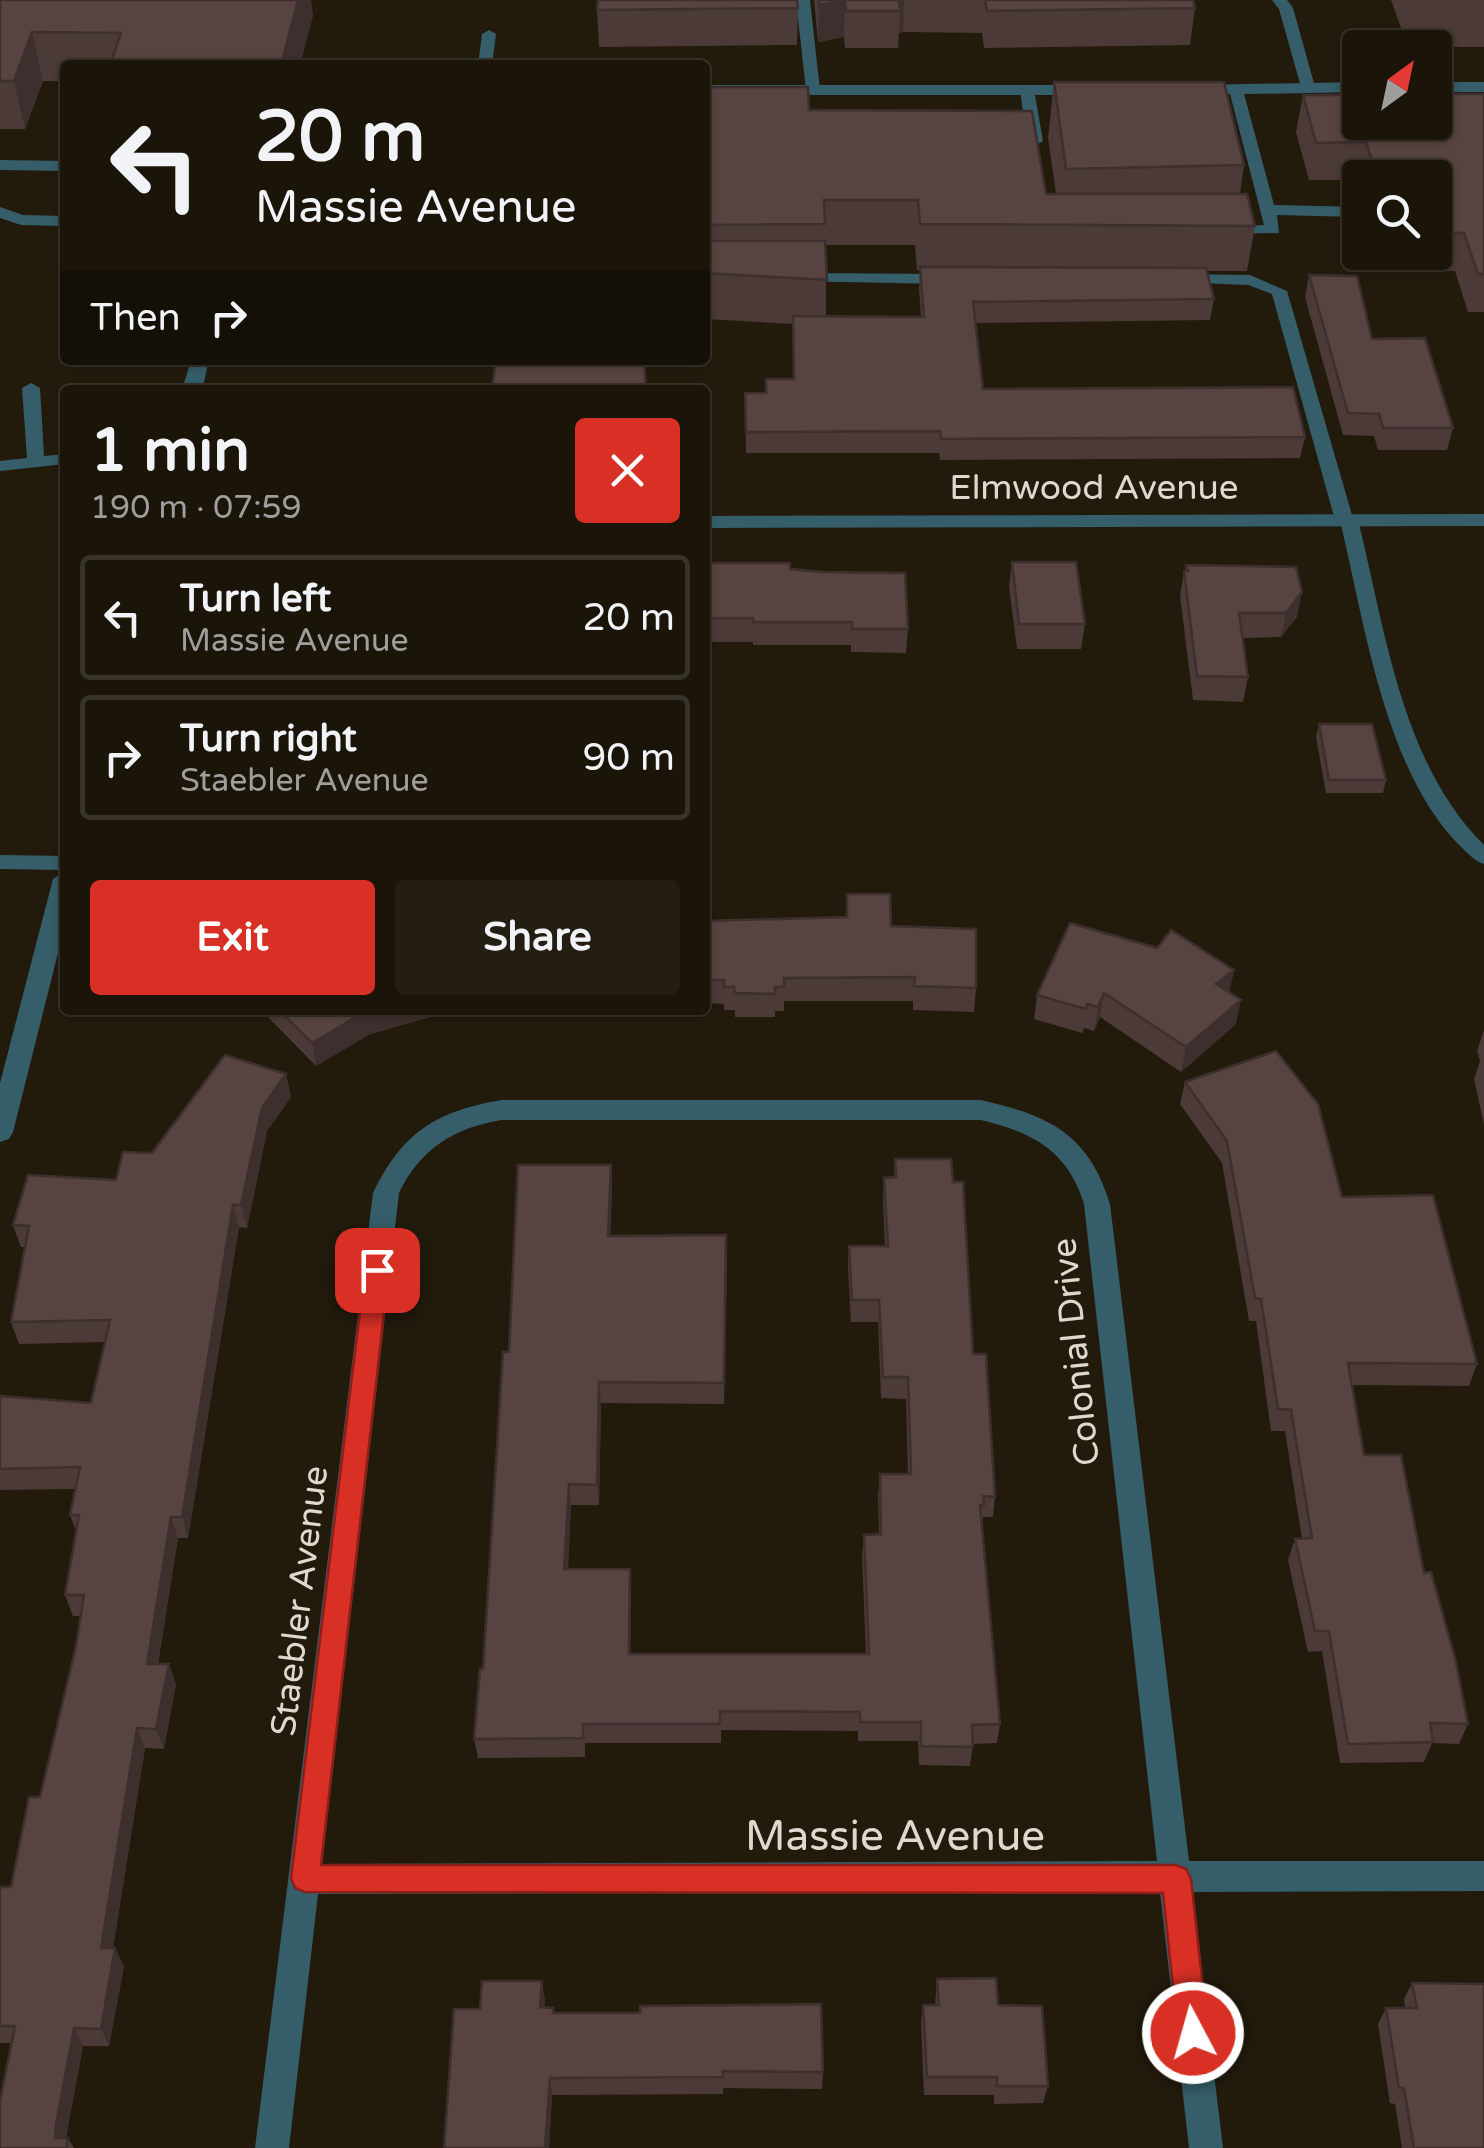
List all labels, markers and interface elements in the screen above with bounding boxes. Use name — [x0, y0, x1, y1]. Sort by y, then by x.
north arrow — [1342, 30, 1452, 140]
map controls — [1342, 30, 1452, 270]
text: 20 m — [255, 96, 425, 180]
icon: left — [90, 100, 220, 230]
button: search — [1342, 160, 1452, 270]
text: Massie Avenue — [255, 181, 576, 235]
icon: right — [201, 290, 256, 345]
text: Then — [90, 295, 181, 341]
text: 1 min — [90, 415, 250, 487]
button: close — [575, 418, 680, 523]
street label: Elmwood Avenue — [949, 467, 1239, 509]
text: 190 m · 07:59 — [90, 489, 302, 527]
text: Turn left — [180, 576, 331, 622]
icon: left — [95, 590, 150, 645]
text: 20 m — [583, 595, 675, 641]
text: Massie Avenue — [180, 622, 409, 660]
text: Turn right — [180, 716, 357, 762]
icon: right — [95, 730, 150, 785]
text: 90 m — [583, 735, 675, 781]
text: Staebler Avenue — [180, 762, 429, 800]
button: Exit — [90, 880, 375, 995]
button: Share — [395, 880, 680, 995]
pin — [335, 1228, 420, 1313]
street label: Colonial Drive — [1043, 1236, 1109, 1468]
icon: arrive — [350, 1243, 405, 1298]
street label: Staebler Avenue — [263, 1463, 337, 1739]
street label: Massie Avenue — [745, 1811, 1045, 1862]
position arrow — [1141, 1981, 1245, 2085]

